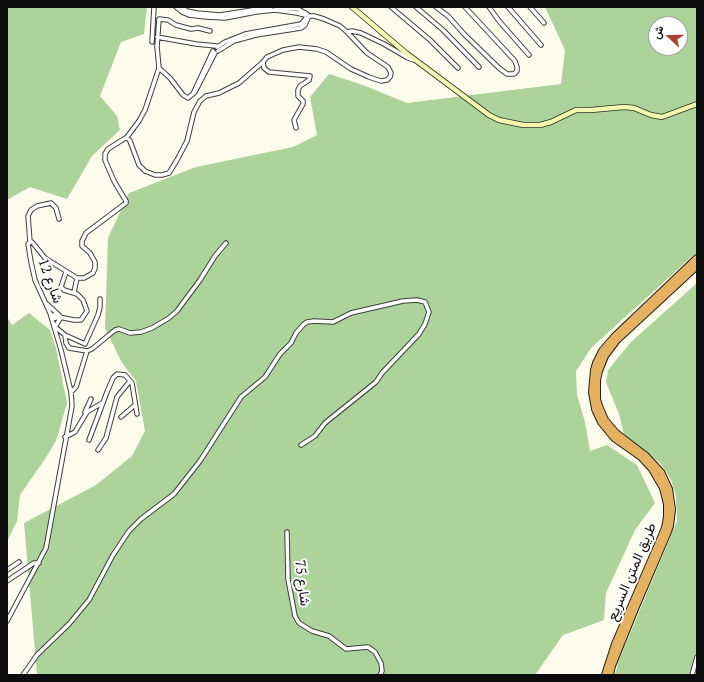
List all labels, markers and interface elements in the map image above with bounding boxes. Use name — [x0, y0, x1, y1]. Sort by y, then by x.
north arrow — [648, 16, 688, 56]
text: ش — [649, 23, 667, 41]
street label: شارع 12 — [34, 256, 66, 306]
street label: طريق المتن السريع — [604, 520, 660, 624]
street label: شارع 75 — [291, 559, 313, 607]

